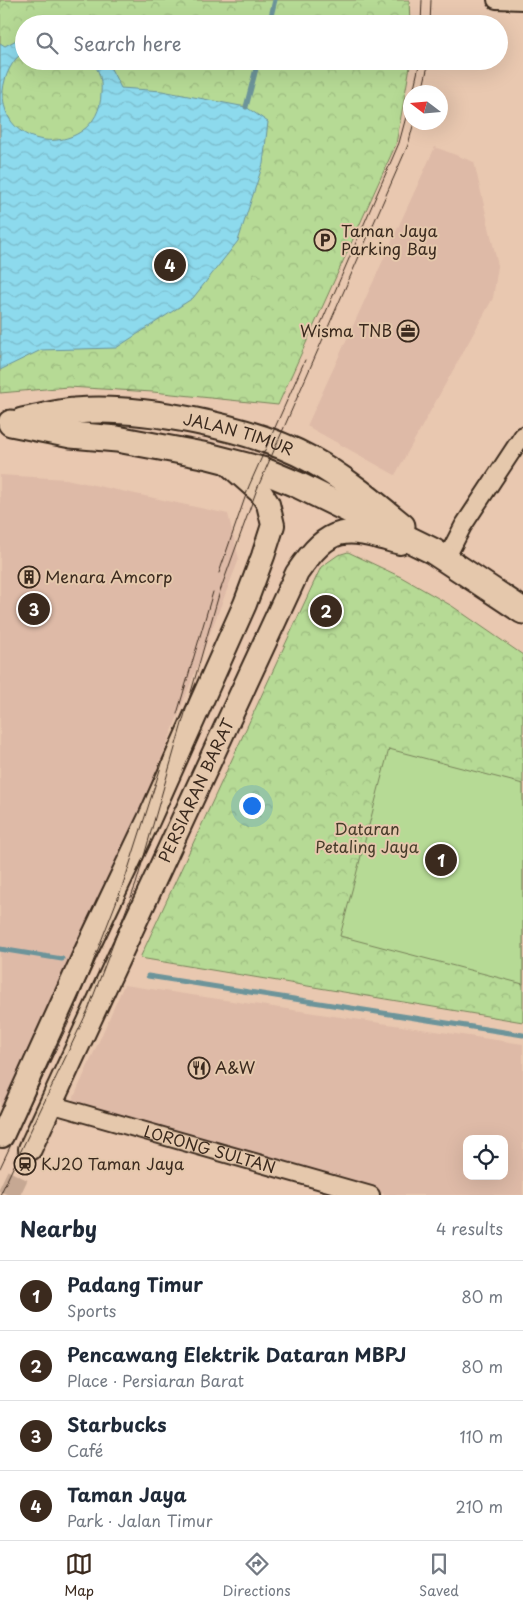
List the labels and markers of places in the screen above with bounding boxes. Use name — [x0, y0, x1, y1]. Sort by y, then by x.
place label: Taman Jaya Parking Bay — [341, 218, 438, 260]
parking icon: Taman Jaya Parking Bay — [313, 228, 337, 252]
pin: 4 — [154, 246, 186, 284]
place label: Wisma TNB — [300, 318, 392, 342]
office icon: Wisma TNB — [396, 319, 420, 343]
place label: Menara Amcorp — [45, 564, 172, 588]
building icon: Menara Amcorp — [17, 565, 41, 589]
pin: 3 — [18, 590, 50, 628]
pin: 2 — [310, 592, 342, 630]
pin: 1 — [425, 841, 457, 879]
place label: A&W — [215, 1055, 256, 1079]
restaurant icon: A&W — [187, 1056, 211, 1080]
place label: KJ20 Taman Jaya — [41, 1151, 184, 1175]
station icon: KJ20 Taman Jaya — [13, 1152, 37, 1176]

